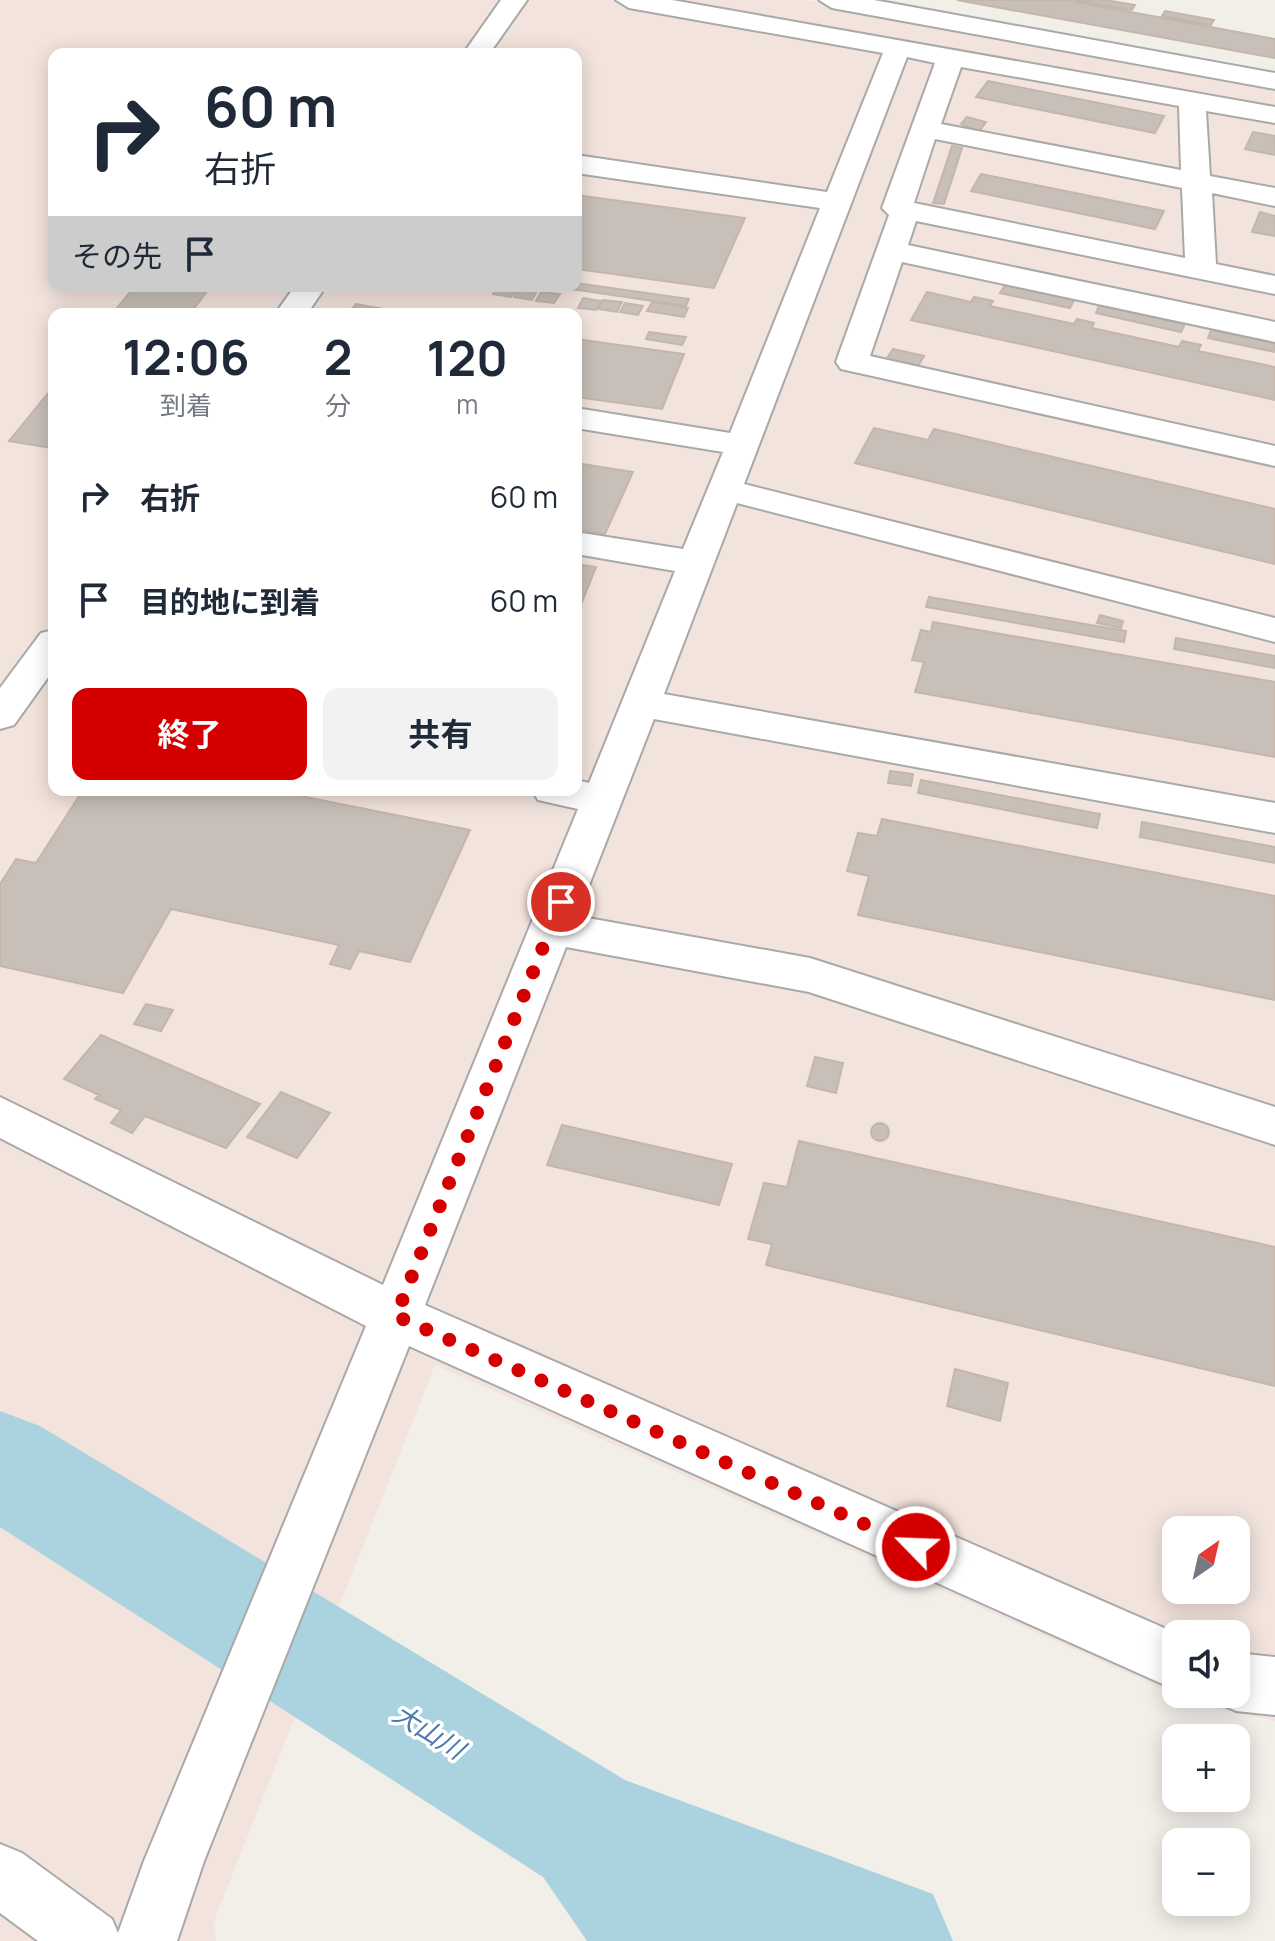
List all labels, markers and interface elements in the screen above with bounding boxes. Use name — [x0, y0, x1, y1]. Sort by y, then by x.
text: 60 m — [204, 67, 337, 144]
icon: right — [72, 80, 176, 184]
text: 右折 — [204, 144, 276, 193]
icon: arrive — [178, 232, 222, 276]
text: その先 — [72, 235, 162, 276]
text: 12:06 — [122, 324, 250, 389]
text: 2 — [324, 324, 352, 389]
text: 120 — [427, 325, 508, 390]
text: m — [456, 386, 478, 422]
text: 到着 — [160, 387, 212, 423]
text: 分 — [325, 387, 351, 423]
icon: right — [72, 474, 116, 518]
text: 60 m — [490, 476, 558, 517]
text: 右折 — [140, 477, 200, 518]
icon: arrive — [72, 578, 116, 622]
text: 60 m — [490, 580, 558, 621]
text: 目的地に到着 — [140, 581, 320, 622]
button: 終了 — [72, 688, 307, 780]
button: 共有 — [323, 688, 558, 780]
pin — [527, 868, 595, 936]
icon: arrive — [539, 880, 583, 924]
position arrow — [874, 1505, 958, 1589]
north arrow — [1162, 1516, 1250, 1604]
map controls — [1162, 1516, 1250, 1916]
button: sound — [1162, 1620, 1250, 1708]
water label: 大山川 — [386, 1695, 474, 1769]
button: + — [1162, 1724, 1250, 1812]
button: − — [1162, 1828, 1250, 1916]

